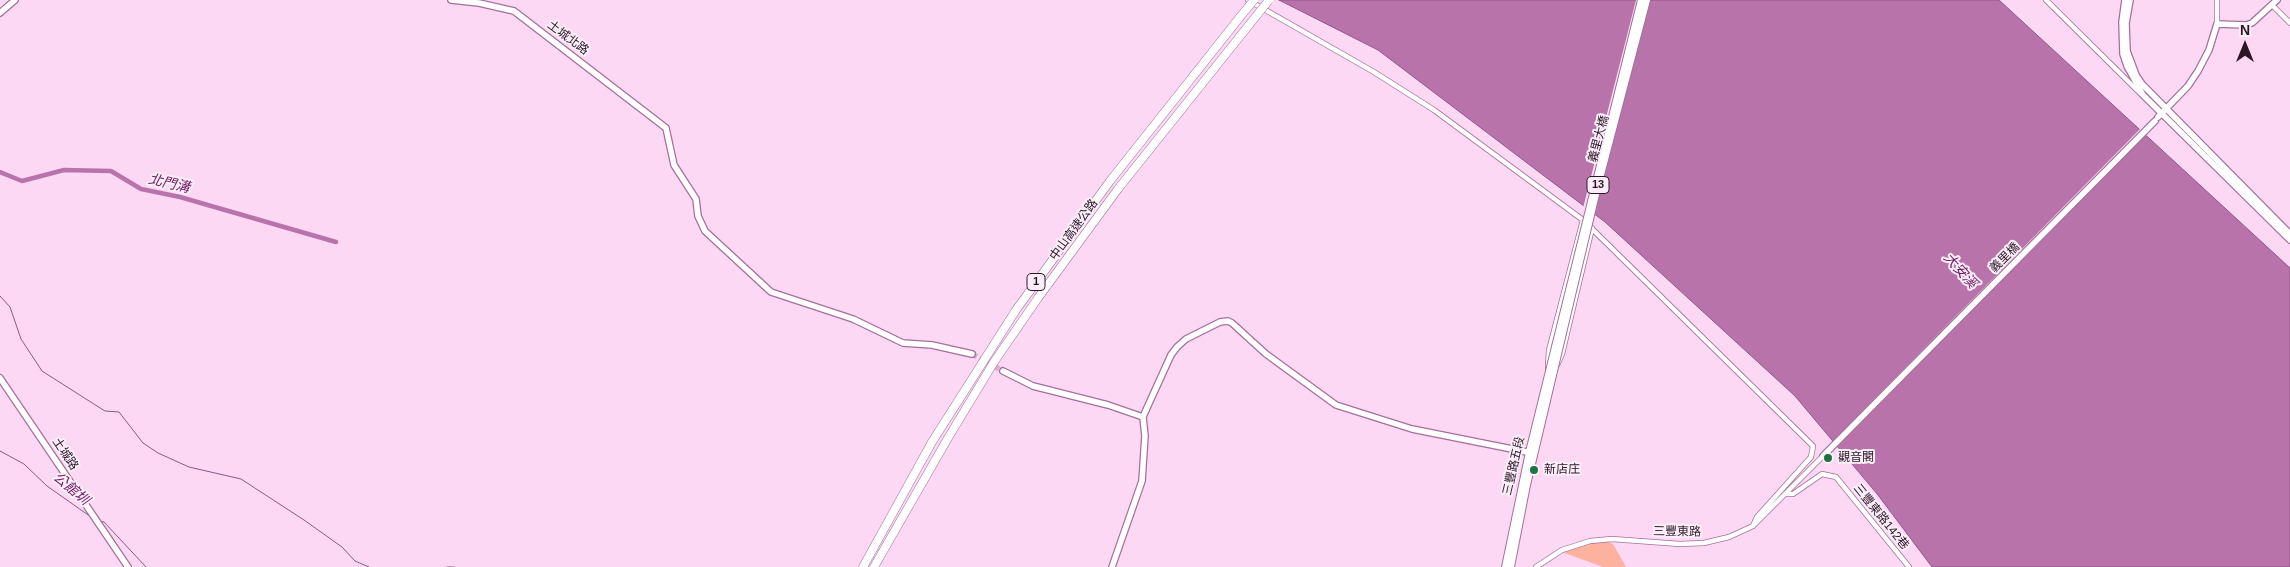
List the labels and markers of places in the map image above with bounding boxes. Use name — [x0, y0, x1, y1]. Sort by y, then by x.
place label: 觀音閣 — [1838, 451, 1874, 465]
marker: 觀音閣 — [1822, 452, 1834, 464]
place label: 新店庄 — [1544, 463, 1580, 477]
marker: 新店庄 — [1528, 464, 1540, 476]

